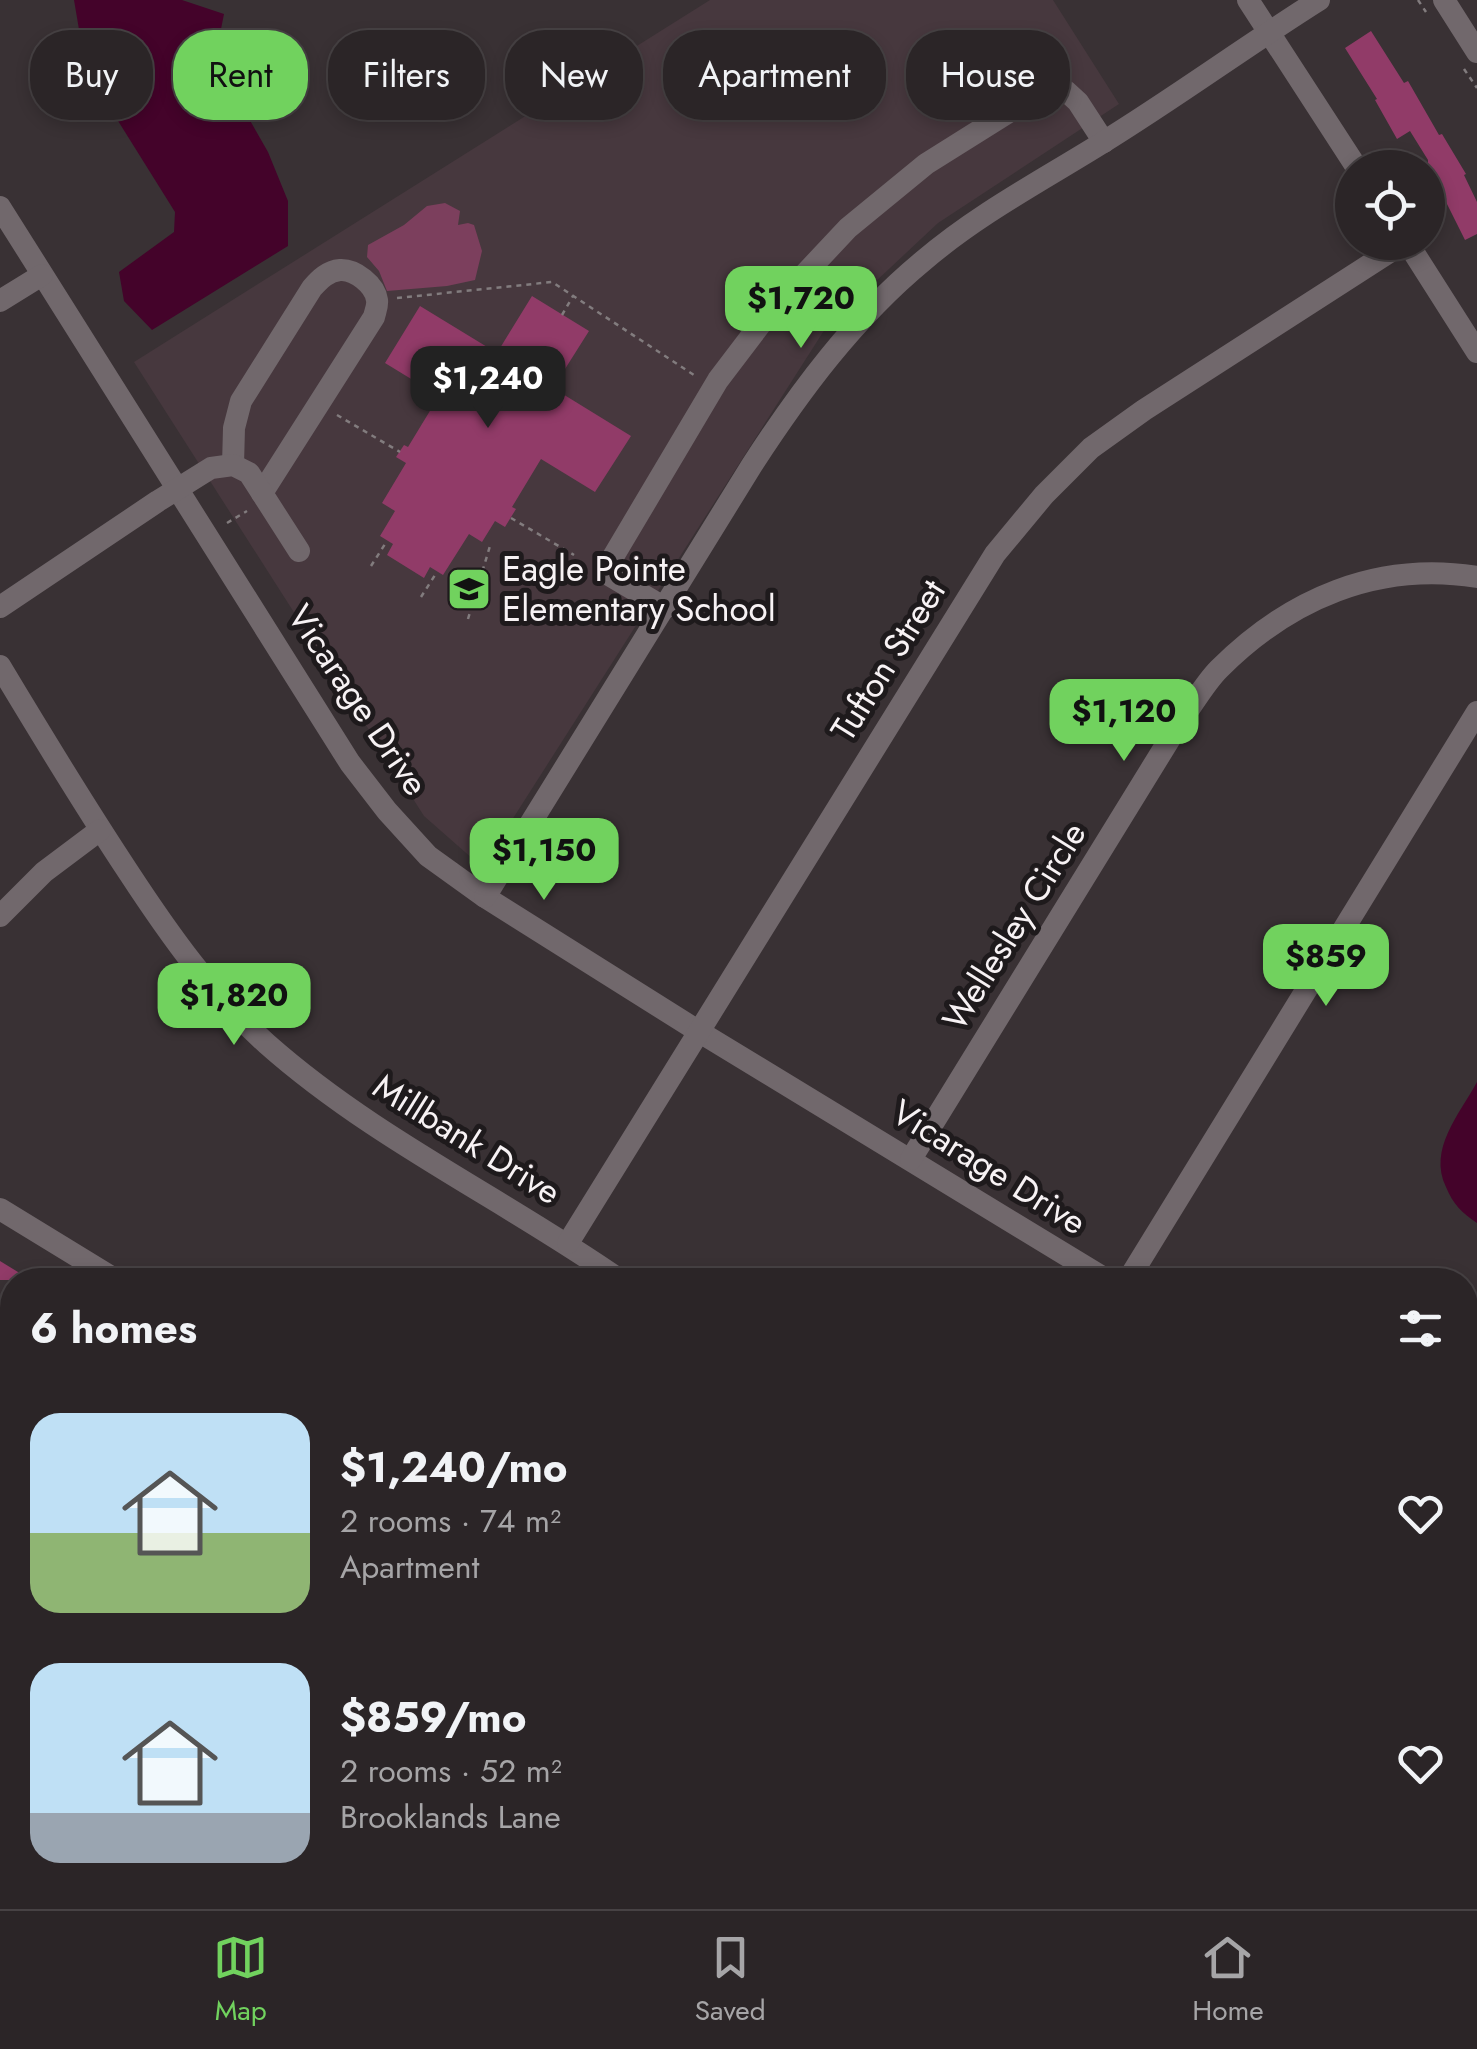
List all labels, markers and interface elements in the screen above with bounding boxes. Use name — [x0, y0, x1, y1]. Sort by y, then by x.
chip: Buy — [30, 30, 153, 120]
chip: Rent — [173, 30, 308, 120]
chip: Filters — [328, 30, 485, 120]
chip: New — [505, 30, 643, 120]
chip: Apartment — [663, 30, 886, 120]
chip: House — [906, 30, 1070, 120]
map controls — [1335, 150, 1445, 260]
button: locate — [1335, 150, 1445, 260]
pin: $1,720 — [720, 266, 882, 351]
text: $1,720 — [747, 275, 855, 321]
pin: $1,240 — [407, 346, 569, 431]
text: $1,240 — [432, 355, 544, 401]
place label: Eagle Pointe Elementary School — [502, 544, 776, 634]
school or university icon: Eagle Pointe Elementary School — [446, 566, 492, 612]
street label: Tufton Street — [819, 569, 958, 750]
street label: Vicarage Drive — [276, 594, 440, 806]
pin: $1,120 — [1043, 679, 1205, 764]
text: $1,120 — [1071, 688, 1177, 734]
street label: Wellesley Circle — [930, 812, 1098, 1040]
pin: $1,150 — [463, 818, 625, 903]
text: $1,150 — [492, 827, 596, 873]
pin: $859 — [1267, 924, 1385, 1009]
text: $859 — [1285, 933, 1367, 979]
pin: $1,820 — [153, 963, 315, 1048]
text: $1,820 — [180, 972, 288, 1018]
street label: Millbank Drive — [364, 1062, 570, 1216]
street label: Vicarage Drive — [882, 1087, 1096, 1247]
text: 6 homes — [30, 1298, 197, 1359]
icon: filters — [1393, 1301, 1448, 1356]
text: $1,240/mo — [340, 1437, 568, 1498]
icon: home — [110, 1453, 230, 1573]
icon: heart — [1393, 1486, 1448, 1541]
text: 2 rooms · 74 m² — [340, 1498, 561, 1544]
text: Apartment — [340, 1544, 479, 1590]
text: $859/mo — [340, 1687, 527, 1748]
icon: home — [110, 1703, 230, 1823]
icon: heart — [1393, 1736, 1448, 1791]
text: 2 rooms · 52 m² — [340, 1748, 562, 1794]
text: Brooklands Lane — [340, 1794, 561, 1840]
tab: Map — [213, 1930, 268, 2031]
tab: Saved — [695, 1930, 766, 2031]
tab: Home — [1192, 1930, 1264, 2031]

